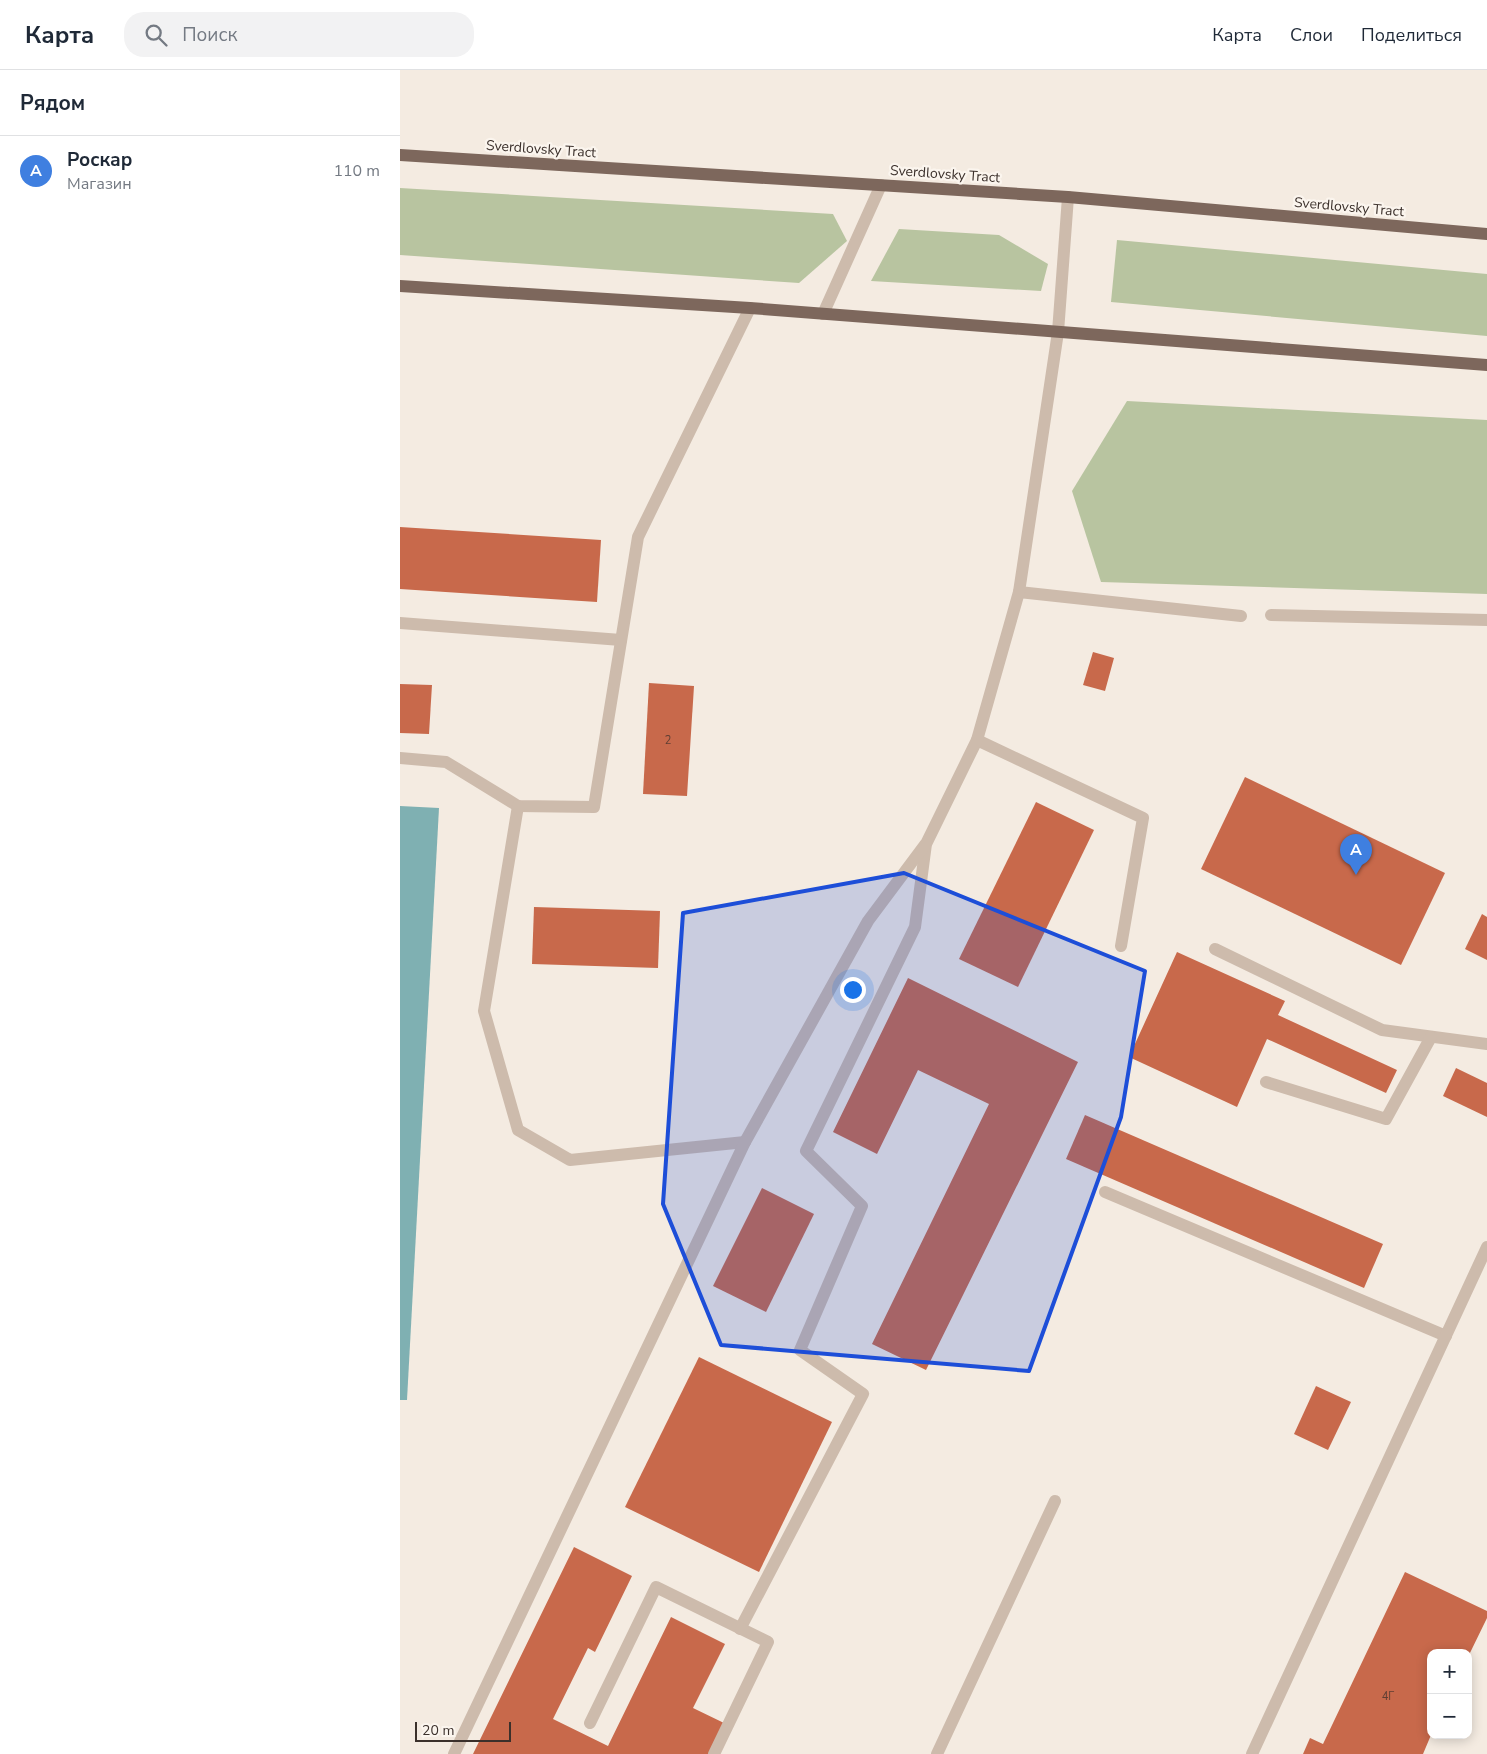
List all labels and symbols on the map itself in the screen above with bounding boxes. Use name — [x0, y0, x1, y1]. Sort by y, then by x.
street label: Sverdlovsky Tract — [485, 136, 597, 162]
street label: Sverdlovsky Tract — [889, 161, 1001, 187]
street label: Sverdlovsky Tract — [1293, 193, 1405, 221]
house number: 2 — [665, 733, 671, 748]
pin: A — [1340, 834, 1372, 875]
your location — [840, 977, 866, 1003]
house number: 4Г — [1382, 1689, 1394, 1704]
scale bar — [415, 1719, 511, 1742]

